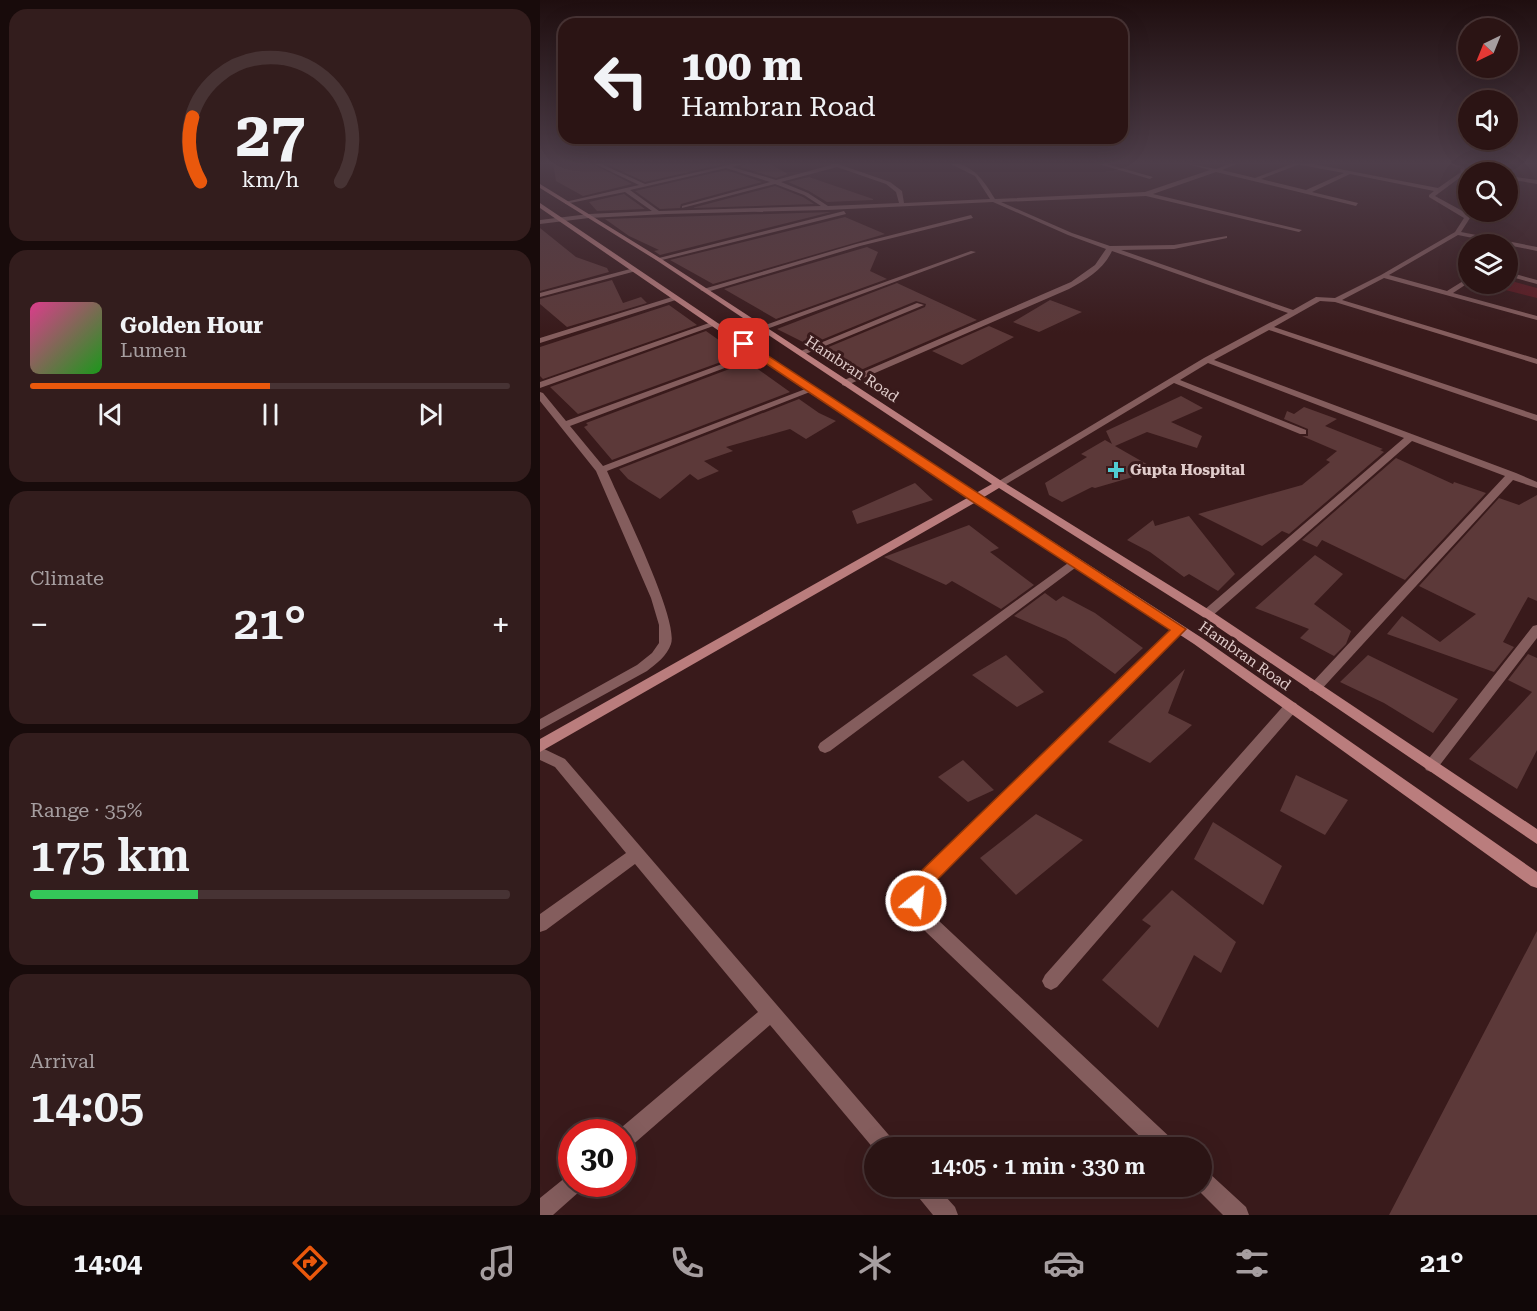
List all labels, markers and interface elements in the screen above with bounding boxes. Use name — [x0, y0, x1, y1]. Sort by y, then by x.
north arrow — [1458, 18, 1518, 78]
map controls — [1458, 18, 1518, 294]
text: 100 m — [681, 41, 803, 90]
icon: left — [582, 42, 660, 120]
button: sound — [1458, 90, 1518, 150]
text: Hambran Road — [681, 91, 876, 123]
text: 27 — [235, 98, 305, 171]
button: search — [1458, 162, 1518, 222]
text: km/h — [241, 167, 299, 192]
button: layers — [1458, 234, 1518, 294]
text: Golden Hour — [120, 313, 263, 338]
pin — [718, 318, 769, 369]
icon: arrive — [727, 327, 760, 360]
street label: Hambran Road — [802, 332, 903, 406]
text: Lumen — [120, 338, 187, 362]
icon: previous — [94, 398, 127, 431]
icon: pause — [254, 398, 287, 431]
icon: next — [414, 398, 447, 431]
marker: Gupta Hospital — [1107, 461, 1125, 479]
place label: Gupta Hospital — [1130, 461, 1245, 479]
text: Climate — [30, 566, 104, 590]
text: 21° — [234, 597, 306, 650]
text: − — [30, 605, 48, 644]
text: + — [492, 605, 510, 644]
street label: Hambran Road — [1196, 618, 1295, 695]
text: Range · 35% — [30, 798, 142, 822]
text: 175 km — [30, 829, 190, 882]
position arrow — [884, 869, 948, 933]
text: Arrival — [30, 1049, 95, 1073]
text: 14:05 — [30, 1080, 144, 1133]
speed limit sign: 30 — [558, 1119, 636, 1197]
text: 14:05 · 1 min · 330 m — [931, 1154, 1145, 1179]
icon: directions — [289, 1242, 331, 1284]
icon: music — [477, 1242, 519, 1284]
icon: phone — [666, 1242, 708, 1284]
icon: climate — [854, 1242, 896, 1284]
icon: car — [1043, 1242, 1085, 1284]
icon: filters — [1231, 1242, 1273, 1284]
text: 14:04 — [73, 1247, 142, 1279]
text: 21° — [1420, 1247, 1464, 1279]

